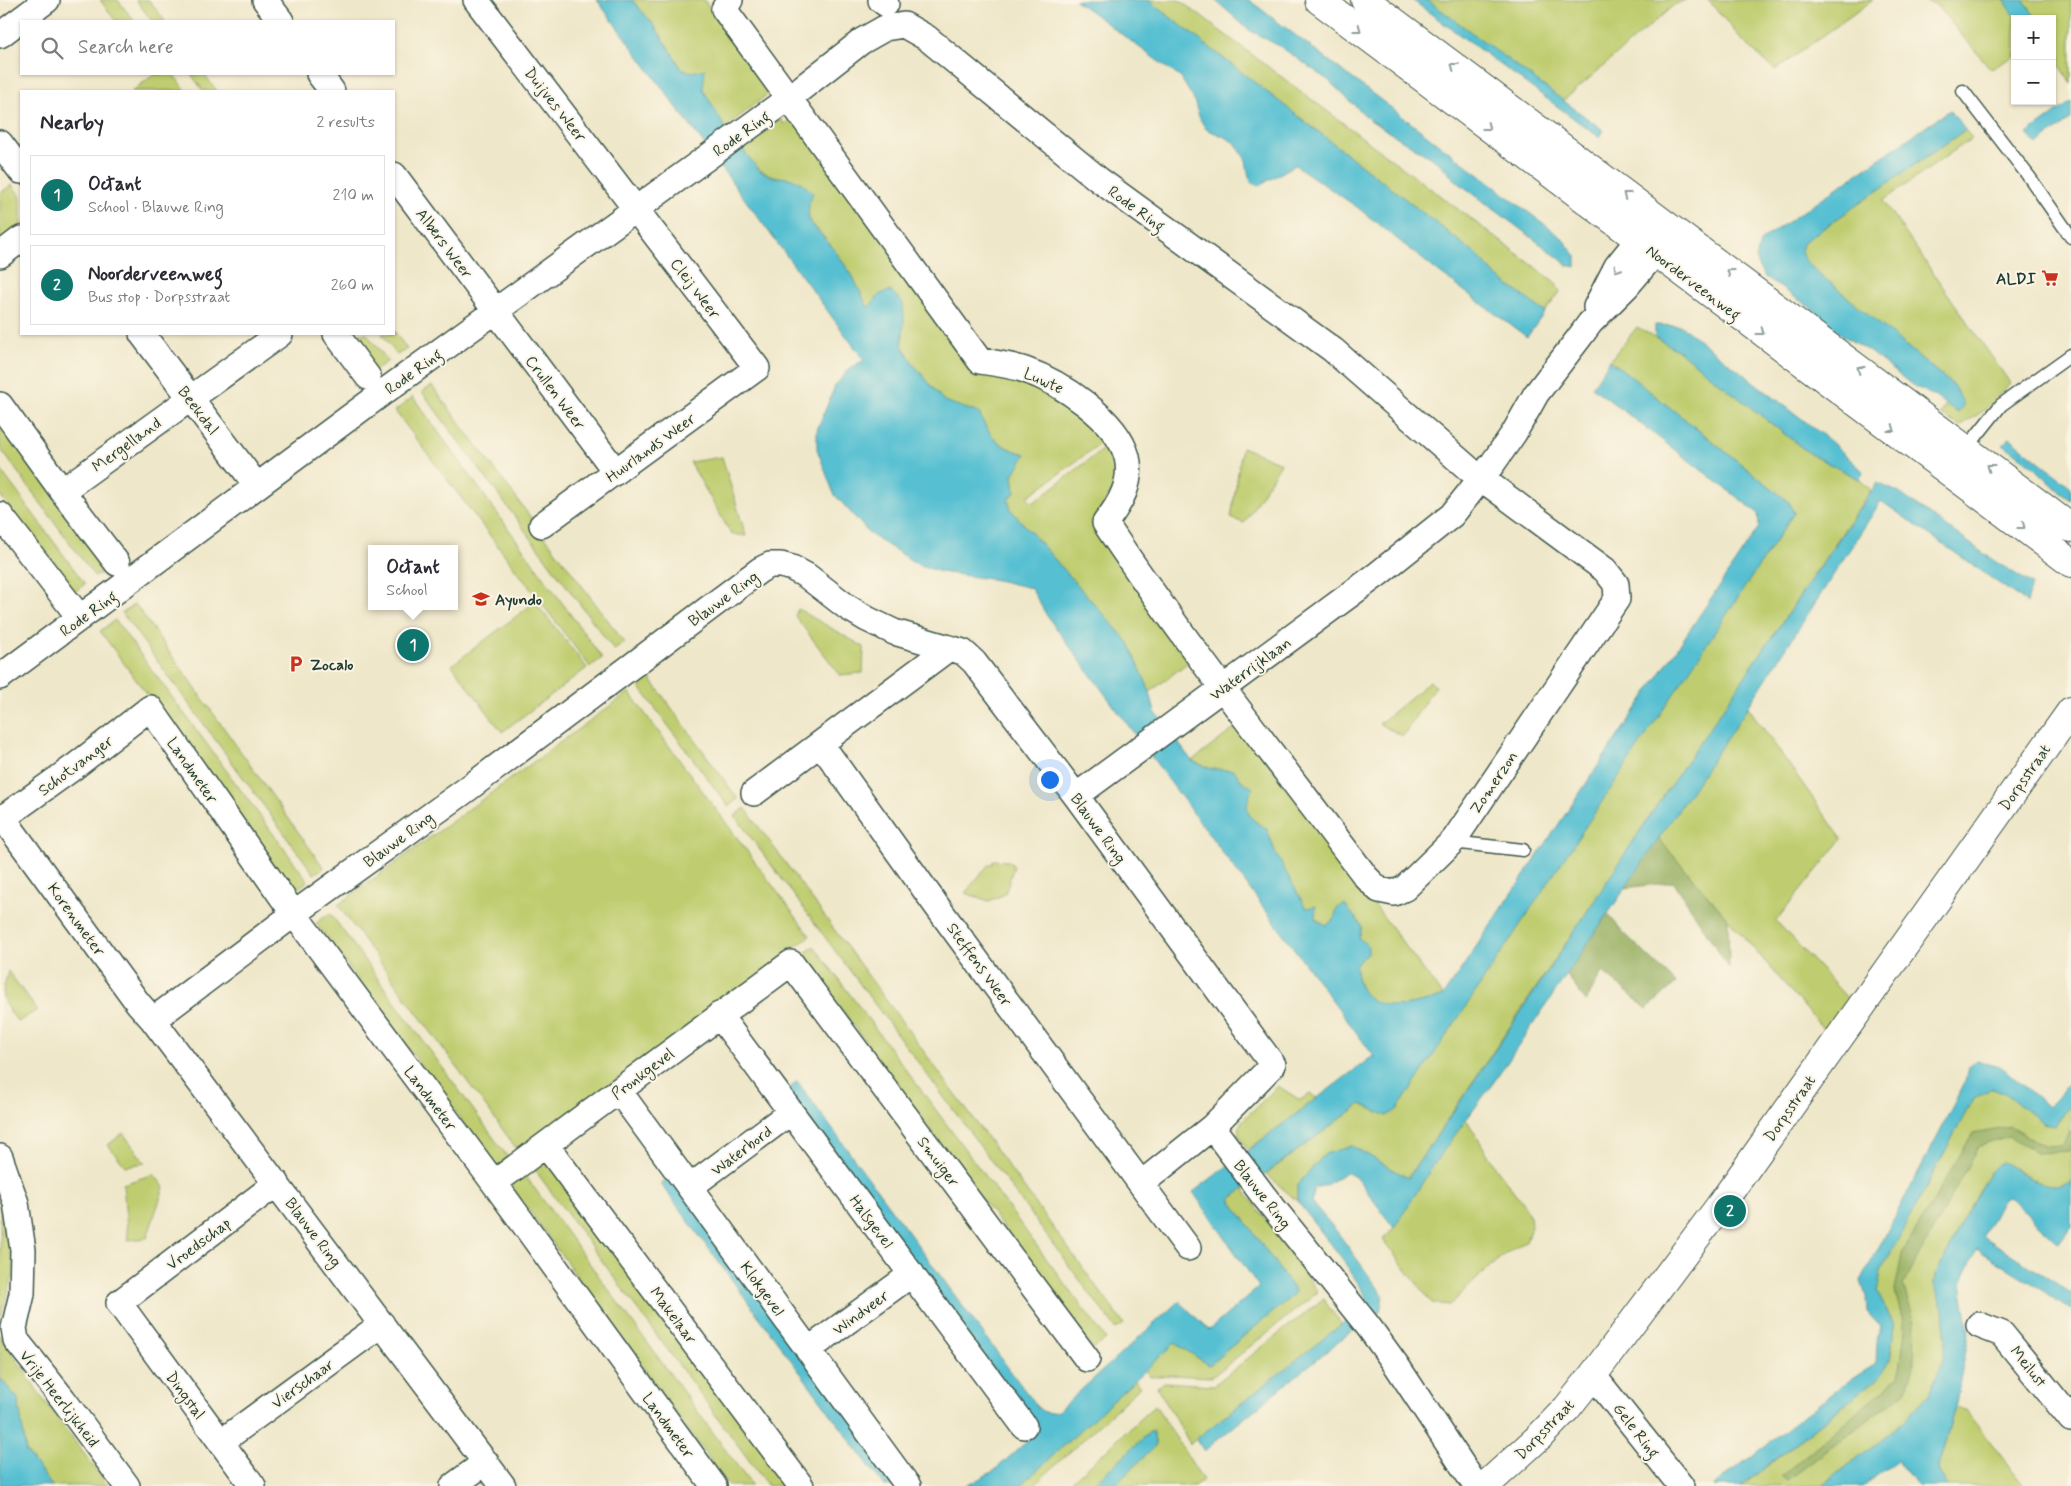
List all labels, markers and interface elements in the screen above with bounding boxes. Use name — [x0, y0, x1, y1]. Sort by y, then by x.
map controls — [2011, 15, 2056, 105]
button: + — [2011, 15, 2056, 60]
search box — [20, 20, 395, 75]
one-way arrow — [1352, 24, 1361, 32]
icon: search — [38, 34, 66, 62]
text: Search here — [78, 35, 174, 60]
button: − — [2011, 60, 2056, 105]
street label: Duijves Weer — [519, 63, 591, 147]
one-way arrow — [1450, 63, 1460, 72]
street label: Rode Ring — [709, 106, 775, 163]
text: Nearby — [40, 109, 104, 137]
text: 2 results — [317, 112, 375, 133]
one-way arrow — [1481, 121, 1491, 130]
text: Octant — [88, 172, 141, 197]
street label: Rode Ring — [1103, 181, 1169, 238]
text: 1 — [53, 185, 61, 206]
text: 210 m — [333, 185, 374, 206]
one-way arrow — [1622, 192, 1632, 201]
text: School · Blauwe Ring — [88, 197, 224, 218]
street label: Albers Weer — [411, 205, 477, 283]
street label: Noorderveenweg — [1641, 241, 1745, 327]
street label: Cleij Weer — [665, 254, 725, 324]
text: Noorderveenweg — [88, 262, 223, 287]
one-way arrow — [1613, 263, 1623, 272]
supermarket icon: ALDI — [2040, 268, 2060, 288]
place label: ALDI — [1996, 269, 2037, 290]
one-way arrow — [1727, 270, 1736, 278]
text: 2 — [53, 275, 61, 296]
text: 260 m — [331, 275, 374, 296]
text: Bus stop · Dorpsstraat — [88, 287, 230, 308]
one-way arrow — [1755, 326, 1765, 335]
street label: Rode Ring — [381, 344, 447, 401]
street label: Crullen Weer — [520, 351, 590, 435]
street label: Luwte — [1020, 363, 1067, 399]
one-way arrow — [1856, 366, 1866, 375]
street label: Beekdal — [173, 382, 223, 440]
street label: Huurlands Weer — [602, 408, 700, 488]
street label: Mergelland — [88, 413, 166, 478]
one-way arrow — [1886, 424, 1895, 432]
one-way arrow — [1986, 464, 1996, 473]
one-way arrow — [2016, 521, 2025, 529]
popup — [368, 545, 458, 610]
text: Octant — [386, 555, 440, 580]
street label: Blauwe Ring — [685, 567, 764, 633]
text: School — [386, 580, 428, 601]
street label: Rode Ring — [56, 586, 122, 643]
school or university icon: Ayundo — [471, 589, 491, 609]
place label: Ayundo — [495, 590, 542, 611]
pin: 1 — [397, 626, 429, 664]
street label: Waterrijklaan — [1206, 633, 1296, 706]
parking icon: Zocalo — [286, 654, 306, 674]
place label: Zocalo — [310, 655, 353, 676]
street label: Schotvanger — [34, 731, 118, 801]
street label: Landmeter — [161, 734, 222, 808]
street label: Dorpsstraat — [1995, 740, 2056, 815]
street label: Zomerzon — [1465, 747, 1523, 819]
your location — [1037, 767, 1063, 793]
street label: Blauwe Ring — [1064, 790, 1130, 869]
street label: Blauwe Ring — [360, 808, 439, 874]
street label: Korenmeter — [42, 879, 110, 961]
street label: Steffens Weer — [941, 919, 1016, 1011]
street label: Pronkgevel — [607, 1044, 679, 1106]
street label: Landmeter — [399, 1062, 461, 1136]
street label: Dorpsstraat — [1760, 1071, 1821, 1146]
street label: Waterbord — [707, 1121, 777, 1181]
street label: Smuiger — [911, 1132, 964, 1192]
street label: Blauwe Ring — [1227, 1156, 1295, 1234]
street label: Halsgevel — [844, 1191, 898, 1253]
pin: 2 — [1714, 1192, 1746, 1230]
street label: Blauwe Ring — [279, 1194, 346, 1273]
street label: Vroedschap — [162, 1213, 236, 1275]
street label: Klokgevel — [735, 1257, 789, 1320]
street label: Makelaar — [644, 1283, 701, 1349]
street label: Windveer — [829, 1286, 893, 1341]
street label: Meilust — [2005, 1342, 2051, 1392]
street label: Vrije Heerlijkheid — [14, 1346, 103, 1452]
street label: Vierschaar — [267, 1354, 339, 1414]
street label: Dingstal — [160, 1368, 209, 1425]
street label: Landmeter — [637, 1389, 699, 1463]
street label: Dorpsstraat — [1511, 1395, 1579, 1465]
street label: Gele Ring — [1607, 1399, 1664, 1463]

